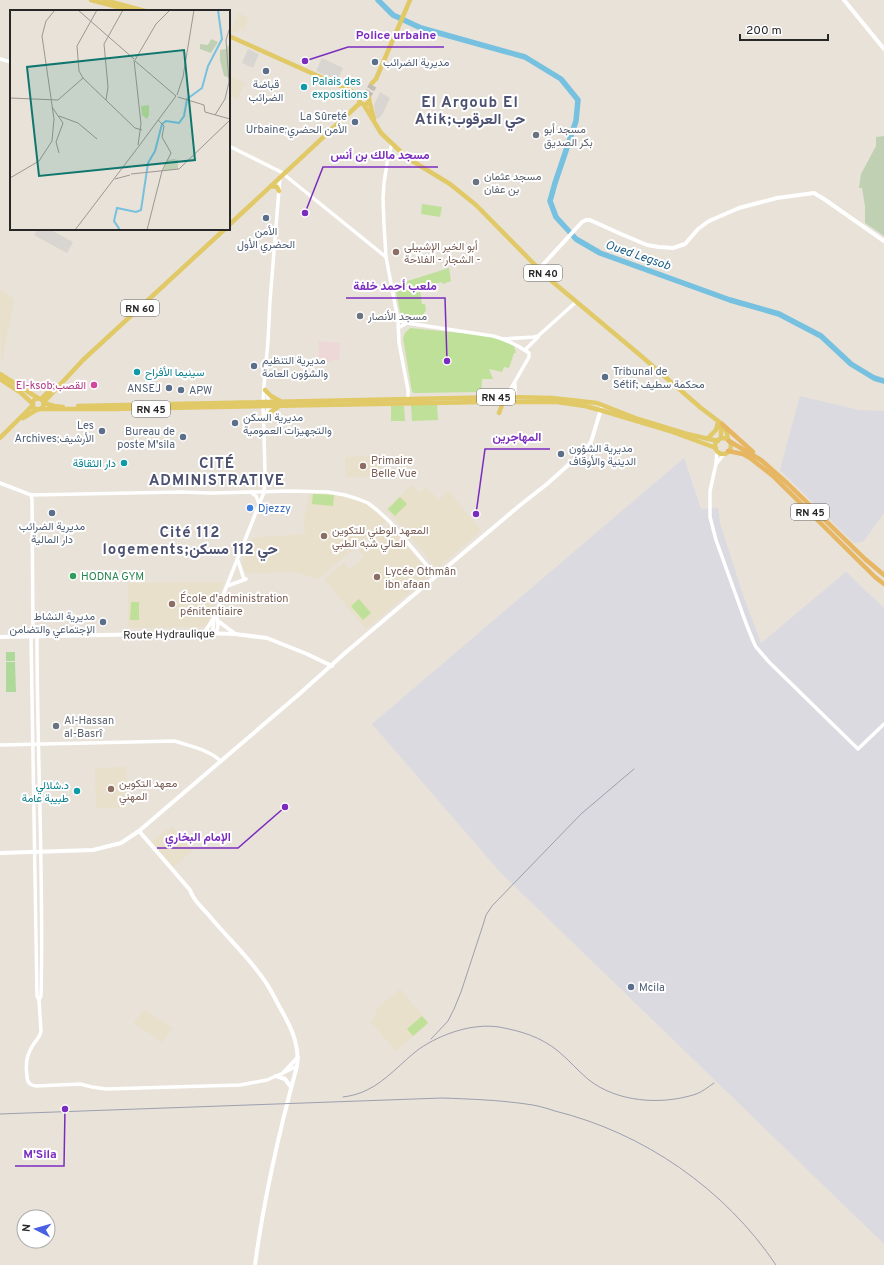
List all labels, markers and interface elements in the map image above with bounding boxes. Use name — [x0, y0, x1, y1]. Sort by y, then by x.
inset map — [10, 10, 230, 230]
scale bar — [740, 16, 828, 42]
callout: Police urbaine — [348, 23, 444, 47]
text: 200 m — [746, 23, 782, 39]
text: Police urbaine — [356, 28, 436, 44]
place label: مديرية الضرائب — [383, 56, 449, 70]
marker: مديرية الضرائب — [370, 57, 380, 67]
marker: قباضة الضرائب — [261, 66, 271, 76]
place label: Palais des expositions — [312, 75, 368, 102]
place label: قباضة الضرائب — [249, 78, 283, 105]
marker: Palais des expositions — [299, 82, 309, 92]
district label: El Argoub El Atik;حي العرقوب — [415, 94, 525, 132]
place label: La Sûreté Urbaine;الأمن الحضري — [246, 110, 347, 139]
marker: La Sûreté Urbaine;الأمن الحضري — [350, 117, 360, 127]
place label: مسجد أبو بكر الصديق — [544, 123, 593, 150]
marker: مسجد أبو بكر الصديق — [531, 130, 541, 140]
callout: مسجد مالك بن أنس — [323, 143, 438, 167]
text: مسجد مالك بن أنس — [331, 148, 430, 164]
place label: مسجد عثمان بن عفان — [484, 170, 542, 197]
marker: مسجد عثمان بن عفان — [471, 177, 481, 187]
marker: الأمن الحضري الأول — [261, 213, 271, 223]
place label: الأمن الحضري الأول — [237, 225, 295, 254]
water label: Oued Legsob — [603, 237, 673, 275]
place label: أبو الخير الإشبيلي الشجار - الفلاحة - — [404, 240, 481, 267]
marker: أبو الخير الإشبيلي الشجار - الفلاحة - — [391, 247, 401, 257]
road number: RN 40 — [524, 265, 562, 281]
callout: ملعب أحمد خلفة — [346, 274, 445, 298]
text: ملعب أحمد خلفة — [353, 279, 437, 295]
road number: RN 60 — [121, 300, 159, 316]
place label: مسجد الأنصار — [367, 310, 427, 324]
marker: مسجد الأنصار — [355, 311, 365, 321]
place label: مديرية التنظيم والشؤون العامة — [262, 354, 328, 381]
marker: مديرية التنظيم والشؤون العامة — [249, 361, 259, 371]
place label: Tribunal de Sétif; محكمة سطيف — [613, 365, 705, 392]
place label: سينيما الأفراح — [145, 366, 205, 380]
marker: سينيما الأفراح — [132, 367, 142, 377]
marker: Tribunal de Sétif; محكمة سطيف — [600, 372, 610, 382]
place label: El-ksob;القصب — [16, 379, 86, 393]
marker: El-ksob;القصب — [89, 380, 99, 390]
place label: ANSEJ — [127, 382, 161, 396]
marker: ANSEJ — [164, 383, 174, 393]
place label: APW — [189, 384, 212, 398]
marker: APW — [176, 385, 186, 395]
road number: RN 45 — [477, 389, 515, 405]
road number: RN 45 — [132, 401, 170, 417]
place label: مديرية السكن والتجهيزات العمومية — [243, 411, 332, 438]
marker: مديرية السكن والتجهيزات العمومية — [230, 418, 240, 428]
place label: Les Archives;الأرشيف — [14, 419, 94, 446]
place label: Bureau de poste M'sila — [117, 425, 175, 452]
callout: المهاجرين — [485, 425, 550, 449]
marker: Les Archives;الأرشيف — [97, 426, 107, 436]
text: المهاجرين — [493, 430, 541, 446]
marker: Bureau de poste M'sila — [178, 432, 188, 442]
place label: مديرية الشؤون الدينية والأوقاف — [569, 442, 636, 469]
marker: مديرية الشؤون الدينية والأوقاف — [556, 449, 566, 459]
district label: CITÉ ADMINISTRATIVE — [149, 454, 285, 491]
place label: Primaire Belle Vue — [371, 454, 417, 481]
place label: دار الثقاقة — [73, 457, 116, 471]
marker: دار الثقاقة — [119, 458, 129, 468]
marker: Primaire Belle Vue — [358, 461, 368, 471]
place label: Djezzy — [258, 502, 291, 516]
marker: Djezzy — [245, 503, 255, 513]
road number: RN 45 — [791, 504, 829, 520]
marker: مديرية الضرائب دار المالية — [47, 508, 57, 518]
place label: مديرية الضرائب دار المالية — [19, 520, 85, 547]
district label: Cité 112 logements;حي 112 مسكن — [102, 524, 278, 562]
place label: المعهد الوطني للتكوين العالي شبه الطبي — [332, 524, 429, 553]
marker: المعهد الوطني للتكوين العالي شبه الطبي — [319, 531, 329, 541]
place label: Lycée Othmân ibn afaan — [385, 565, 456, 592]
place label: HODNA GYM — [81, 570, 144, 584]
marker: HODNA GYM — [68, 571, 78, 581]
marker: Lycée Othmân ibn afaan — [372, 572, 382, 582]
place label: École d'administration pénitentiaire — [180, 591, 289, 619]
marker: École d'administration pénitentiaire — [167, 599, 177, 609]
place label: مديرية النشاط الإجتماعي والتضامن — [10, 610, 95, 639]
marker: مديرية النشاط الإجتماعي والتضامن — [98, 617, 108, 627]
street label: Route Hydraulique — [123, 627, 215, 643]
place label: Al-Hassan al-Basrî — [64, 714, 114, 741]
marker: Al-Hassan al-Basrî — [51, 721, 61, 731]
place label: معهد التكوين المهني — [119, 777, 177, 806]
place label: د.شلالي طبيبة عامة — [22, 779, 69, 806]
marker: معهد التكوين المهني — [106, 784, 116, 794]
marker: د.شلالي طبيبة عامة — [72, 786, 82, 796]
callout: الإمام البخاري — [157, 824, 238, 848]
text: الإمام البخاري — [165, 830, 231, 847]
place label: Mcila — [639, 981, 665, 995]
marker: Mcila — [626, 982, 636, 992]
callout: M'Sila — [15, 1142, 64, 1166]
text: M'Sila — [23, 1147, 57, 1163]
north arrow — [16, 1209, 56, 1249]
text: N — [20, 1223, 34, 1233]

